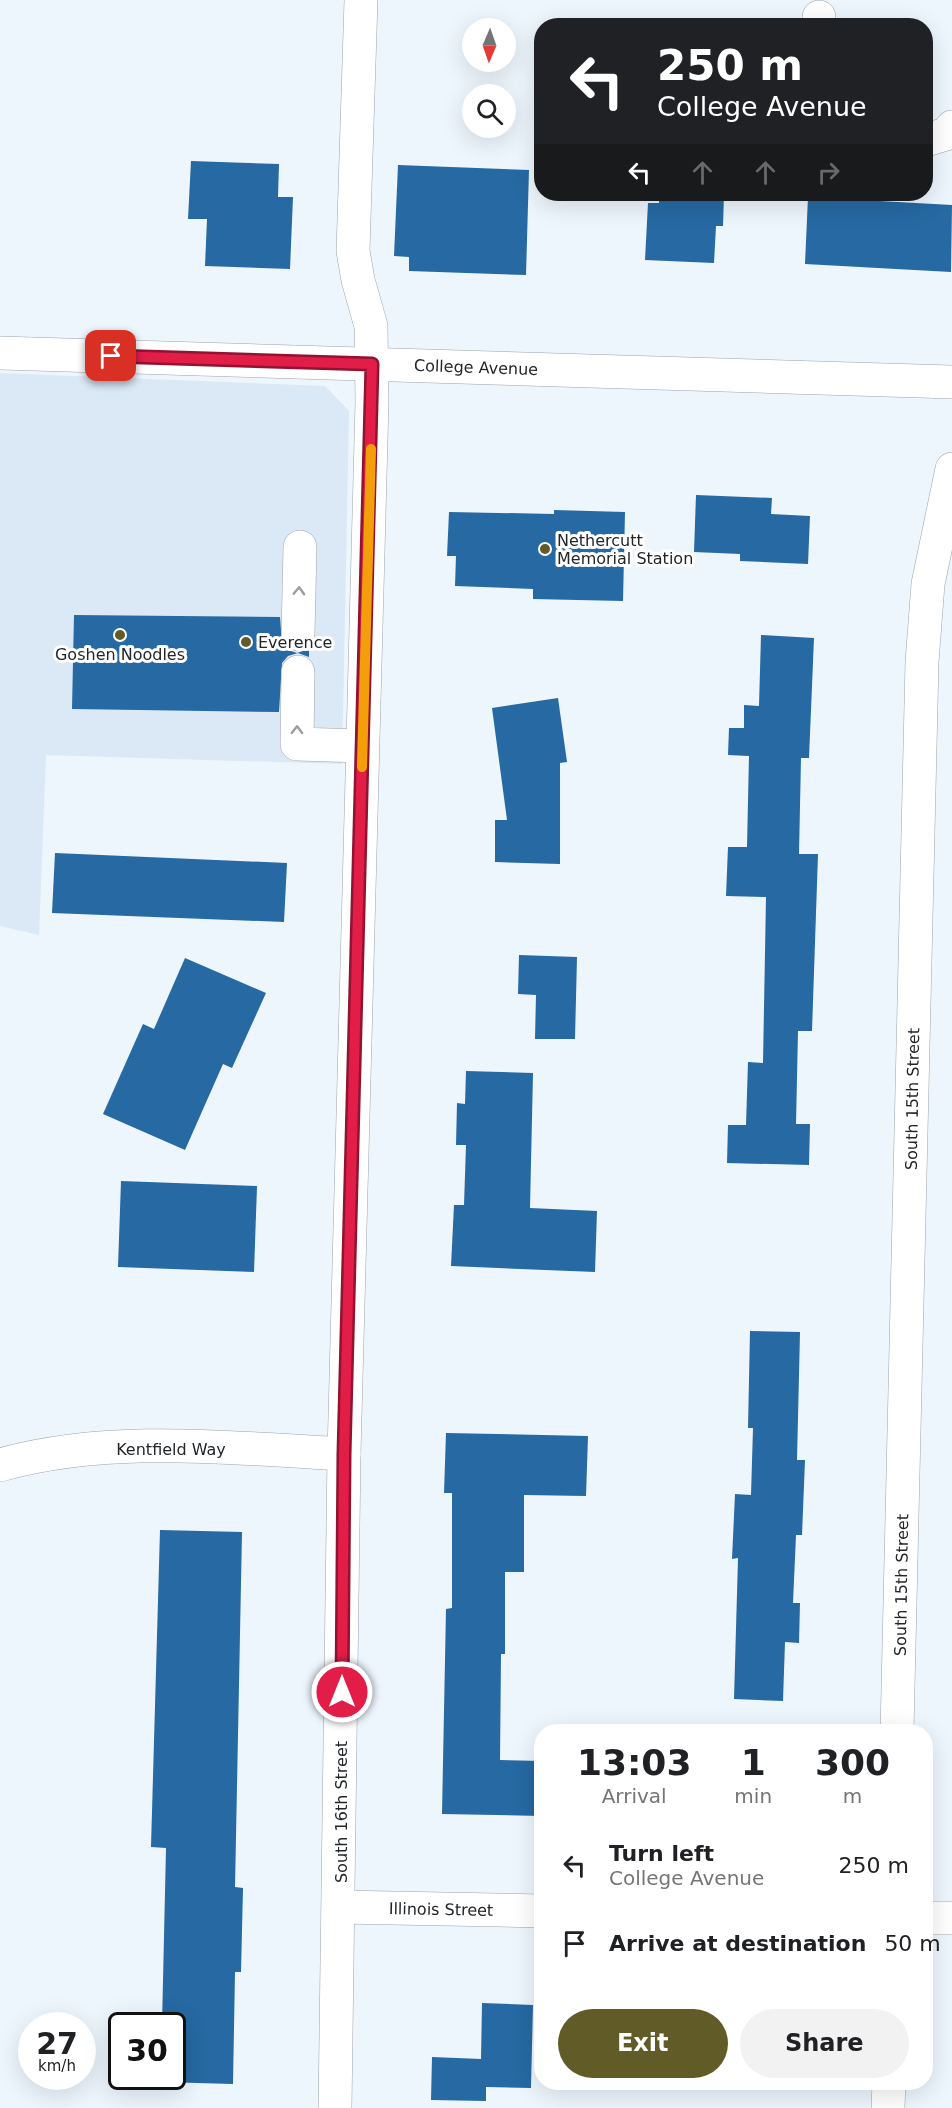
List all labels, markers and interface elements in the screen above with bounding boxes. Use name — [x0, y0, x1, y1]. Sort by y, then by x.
north arrow — [462, 18, 516, 72]
map controls — [462, 18, 516, 138]
text: 250 m — [657, 41, 803, 90]
icon: left — [558, 42, 636, 120]
button: search — [462, 84, 516, 138]
text: College Avenue — [657, 91, 867, 122]
icon: left — [623, 156, 656, 189]
icon: ahead — [686, 156, 719, 189]
icon: ahead — [749, 156, 782, 189]
icon: right — [812, 156, 845, 189]
pin — [85, 330, 136, 381]
icon: arrive — [94, 339, 127, 372]
street label: College Avenue — [414, 356, 538, 379]
place label: Nethercutt Memorial Station — [557, 531, 693, 568]
marker: Nethercutt Memorial Station — [538, 542, 552, 556]
one-way arrow — [292, 586, 305, 595]
marker: Goshen Noodles — [113, 628, 127, 642]
place label: Everence — [258, 633, 332, 652]
marker: Everence — [239, 635, 253, 649]
place label: Goshen Noodles — [55, 645, 185, 664]
one-way arrow — [291, 726, 303, 735]
street label: South 15th Street — [902, 1028, 923, 1170]
street label: Kentfield Way — [116, 1440, 226, 1459]
street label: South 15th Street — [891, 1514, 912, 1656]
position arrow — [310, 1660, 374, 1724]
street label: South 16th Street — [332, 1741, 351, 1883]
text: 13:03 — [577, 1742, 691, 1783]
text: 1 — [741, 1742, 766, 1783]
text: 300 — [815, 1742, 890, 1783]
text: Arrival — [602, 1784, 667, 1808]
text: min — [734, 1784, 772, 1808]
text: m — [843, 1784, 862, 1808]
text: Turn left — [609, 1841, 714, 1866]
icon: left — [558, 1849, 591, 1882]
text: 250 m — [839, 1853, 909, 1878]
text: College Avenue — [609, 1866, 764, 1890]
street label: Illinois Street — [389, 1899, 493, 1920]
icon: arrive — [558, 1927, 591, 1960]
text: Arrive at destination — [609, 1931, 866, 1956]
text: 50 m — [884, 1931, 941, 1956]
button: Exit — [558, 2009, 728, 2078]
button: Share — [740, 2009, 909, 2078]
speed limit sign: 30 — [108, 2012, 186, 2090]
text: 27 — [36, 2026, 78, 2061]
text: km/h — [38, 2057, 76, 2075]

